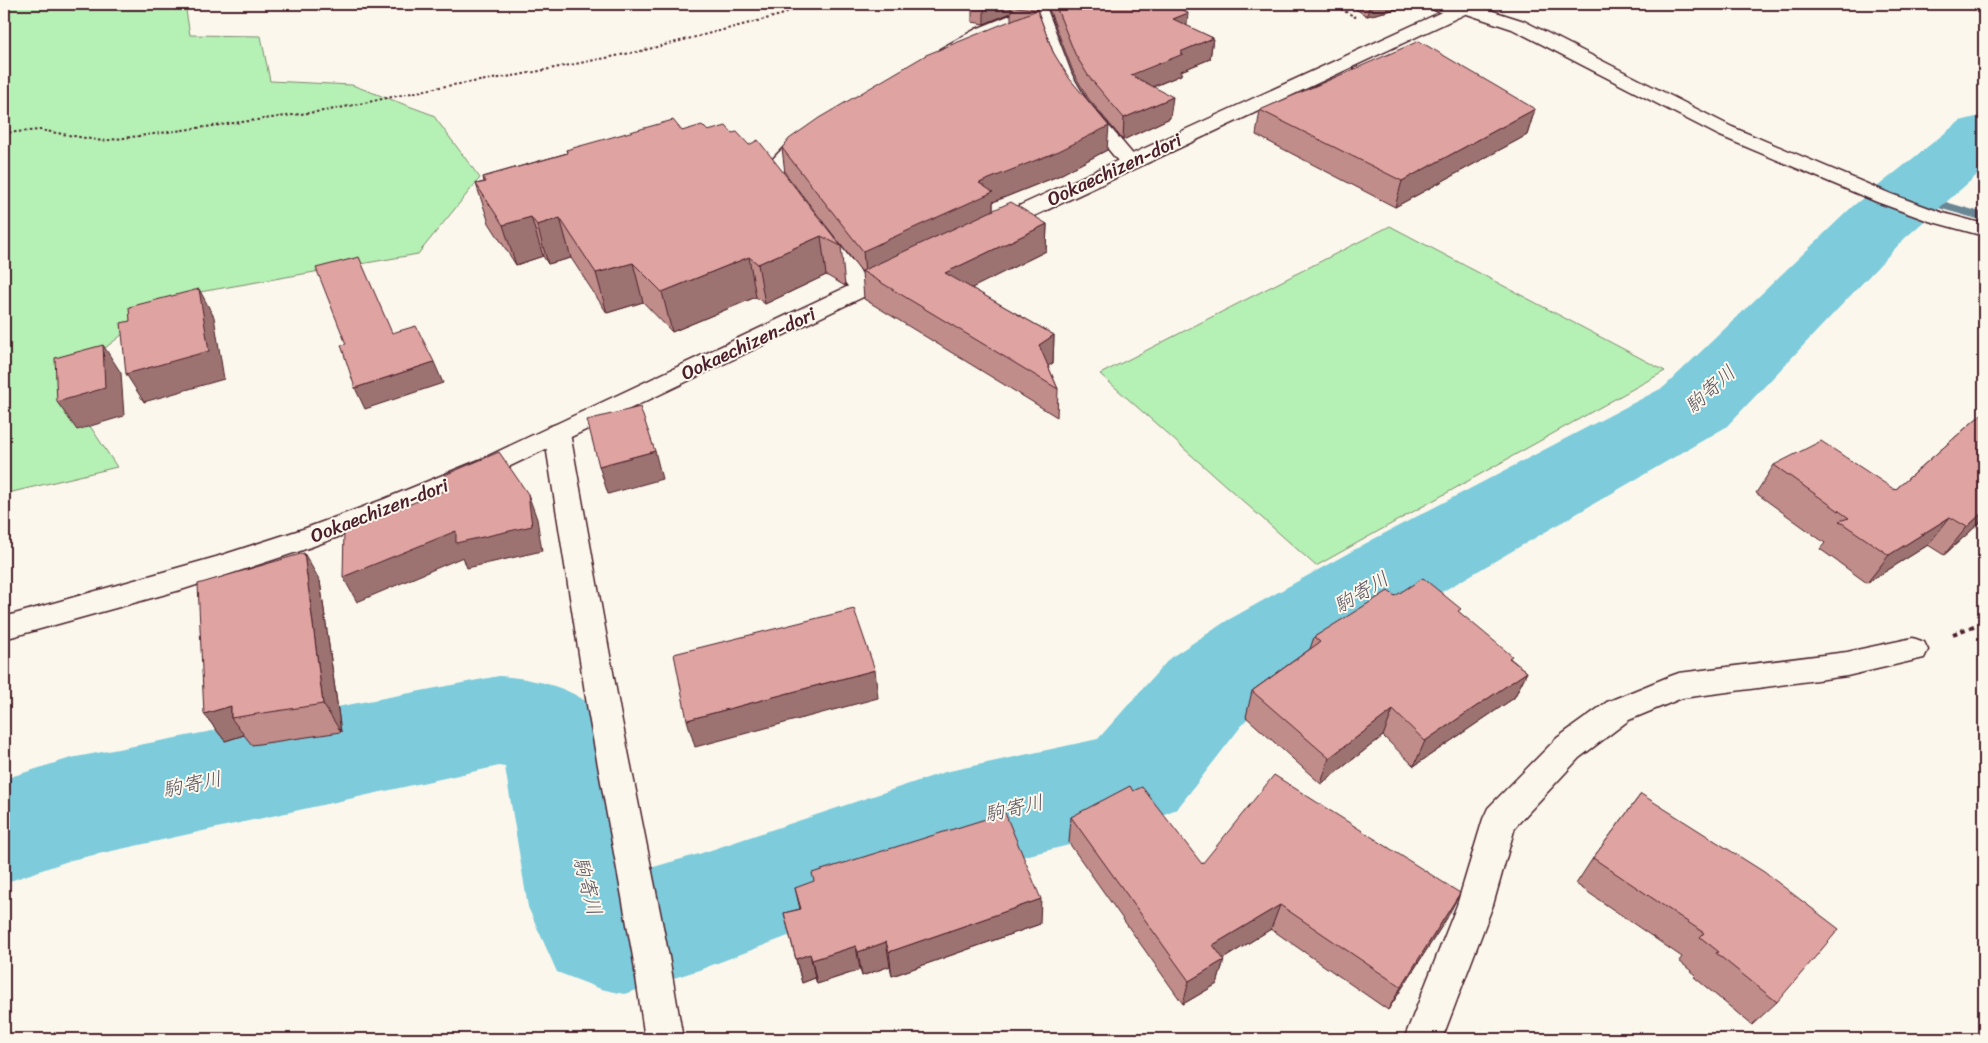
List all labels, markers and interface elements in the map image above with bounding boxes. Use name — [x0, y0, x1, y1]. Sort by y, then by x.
street label: Ookaechizen-dori — [1041, 123, 1188, 215]
street label: Ookaechizen-dori — [675, 297, 822, 389]
water label: 駒寄川 — [1676, 356, 1744, 422]
street label: Ookaechizen-dori — [305, 469, 454, 552]
water label: 駒寄川 — [1327, 562, 1396, 623]
water label: 駒寄川 — [159, 761, 225, 808]
water label: 駒寄川 — [981, 785, 1047, 832]
water label: 駒寄川 — [563, 853, 612, 920]

